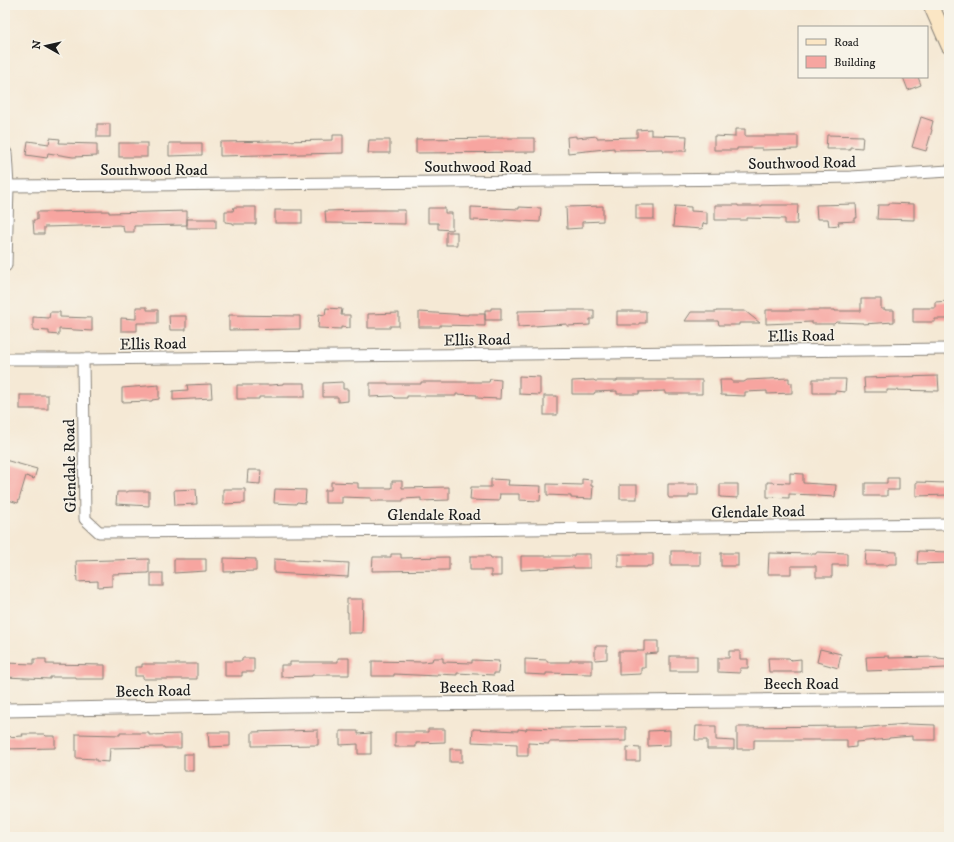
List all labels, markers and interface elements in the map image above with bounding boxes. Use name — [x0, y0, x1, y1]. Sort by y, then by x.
north arrow — [26, 26, 66, 66]
legend — [798, 26, 928, 78]
text: Road — [834, 35, 859, 50]
text: N — [30, 39, 45, 50]
text: Building — [834, 55, 875, 70]
street label: Southwood Road — [748, 152, 856, 174]
street label: Southwood Road — [424, 157, 532, 177]
street label: Southwood Road — [100, 160, 208, 180]
street label: Ellis Road — [767, 325, 835, 347]
street label: Ellis Road — [443, 329, 511, 351]
street label: Ellis Road — [119, 333, 187, 355]
street label: Glendale Road — [59, 419, 81, 513]
street label: Glendale Road — [711, 501, 805, 523]
street label: Glendale Road — [387, 505, 481, 525]
street label: Beech Road — [763, 674, 839, 694]
street label: Beech Road — [439, 676, 515, 698]
street label: Beech Road — [115, 680, 191, 702]

